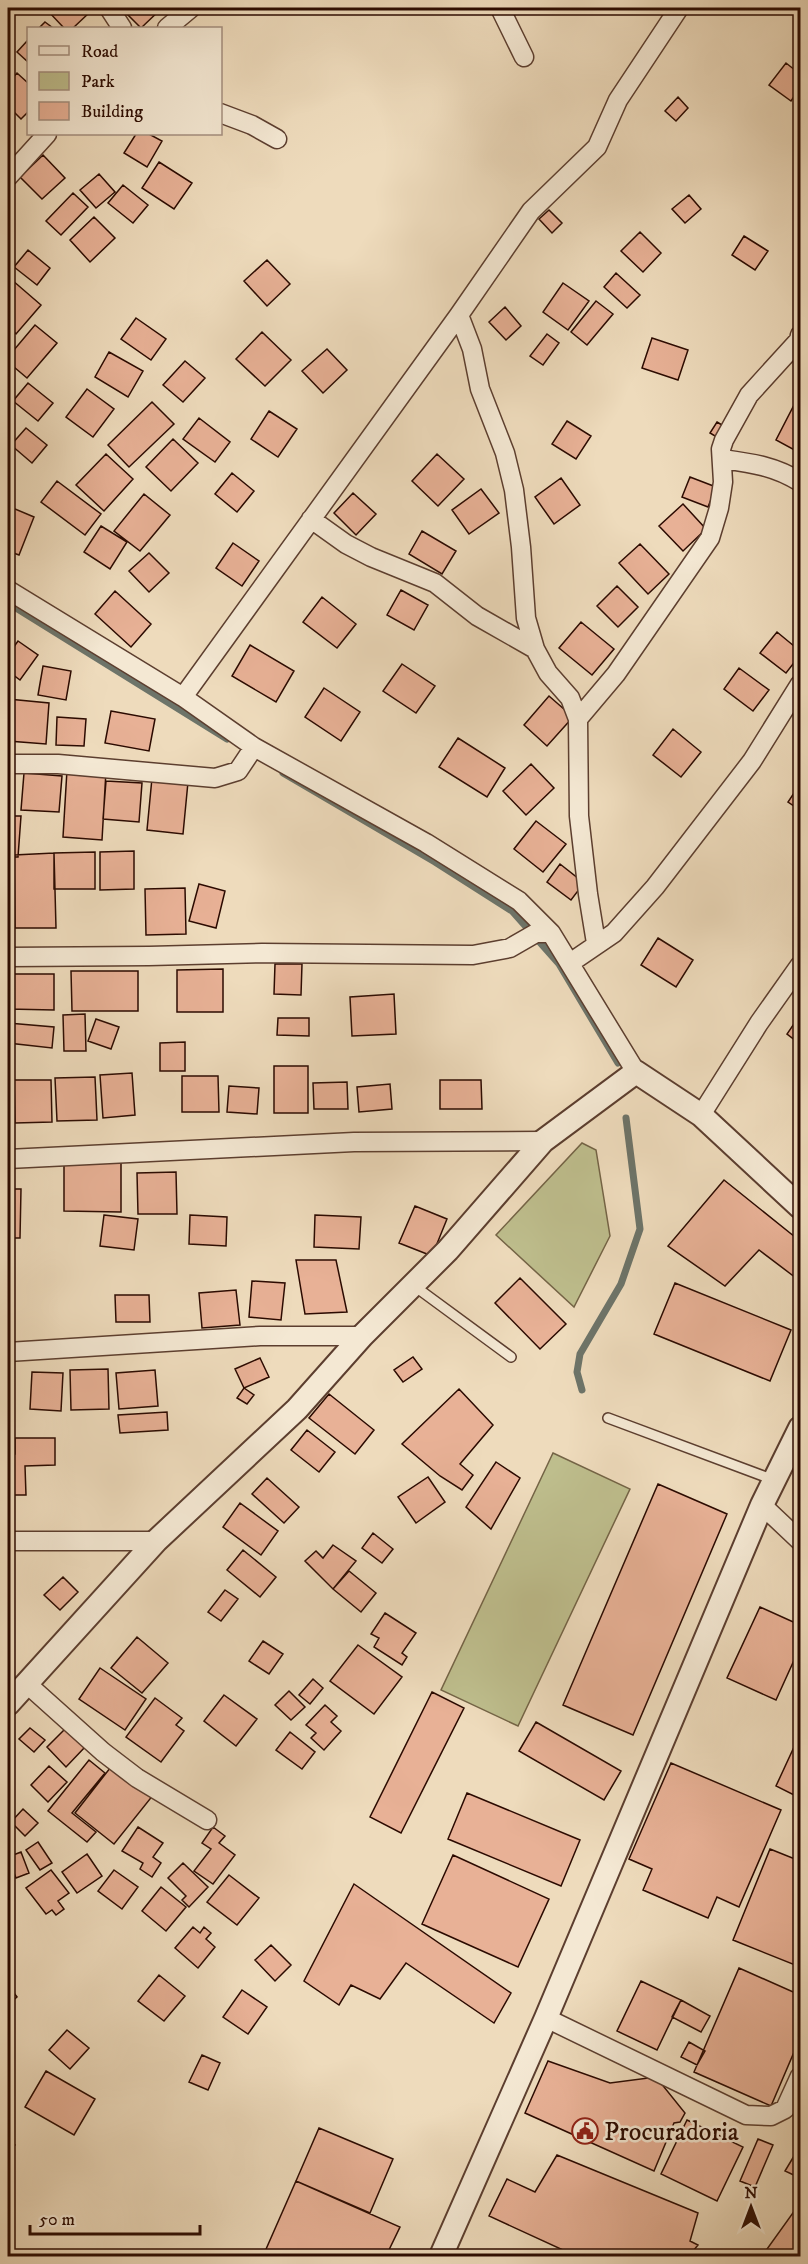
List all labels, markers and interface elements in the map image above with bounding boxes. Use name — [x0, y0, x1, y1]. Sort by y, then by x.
legend — [27, 27, 222, 135]
text: Road — [81, 41, 118, 63]
text: Park — [81, 71, 115, 93]
text: Building — [81, 101, 143, 123]
public building icon: Procuradoria — [570, 2116, 600, 2146]
place label: Procuradoria — [604, 2116, 739, 2149]
north arrow — [721, 2177, 781, 2237]
text: N — [744, 2183, 758, 2203]
scale bar — [30, 2198, 200, 2236]
text: 50 m — [39, 2209, 75, 2231]

